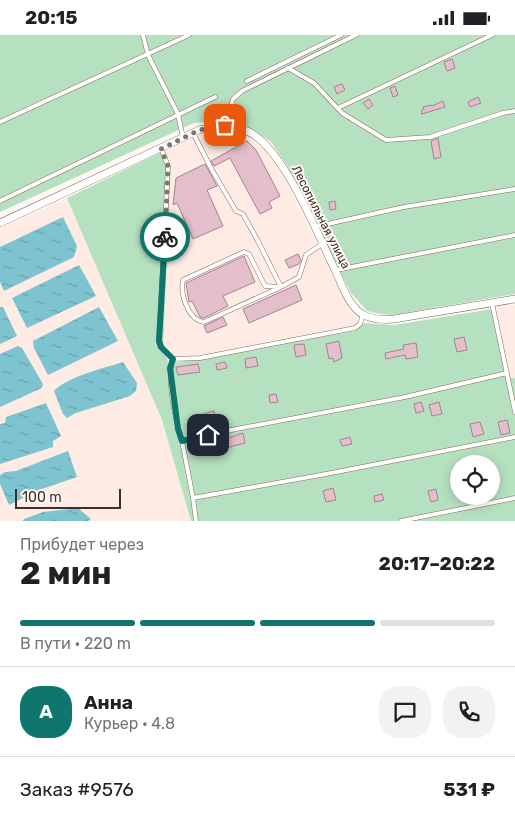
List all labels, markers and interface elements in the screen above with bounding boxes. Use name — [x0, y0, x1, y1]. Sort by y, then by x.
text: 20:15 — [25, 6, 78, 29]
pin — [204, 104, 246, 146]
icon: bag — [211, 111, 239, 139]
street label: Лесопильная улица — [289, 163, 353, 271]
courier — [140, 212, 190, 262]
icon: bike — [151, 223, 179, 251]
pin — [187, 414, 229, 456]
icon: home — [194, 421, 222, 449]
map controls — [450, 455, 500, 505]
button: locate — [450, 455, 500, 505]
scale bar — [15, 486, 121, 509]
text: 100 m — [22, 489, 62, 506]
text: Прибудет через — [20, 535, 144, 554]
text: 20:17–20:22 — [379, 552, 495, 575]
text: 2 мин — [20, 554, 112, 592]
text: В пути · 220 m — [20, 634, 131, 653]
button: chat — [379, 686, 431, 738]
button: phone — [443, 686, 495, 738]
text: Анна — [84, 691, 133, 714]
text: А — [39, 700, 53, 723]
text: Курьер · 4.8 — [84, 714, 175, 733]
text: Заказ #9576 — [20, 778, 134, 801]
text: 531 ₽ — [443, 778, 495, 801]

